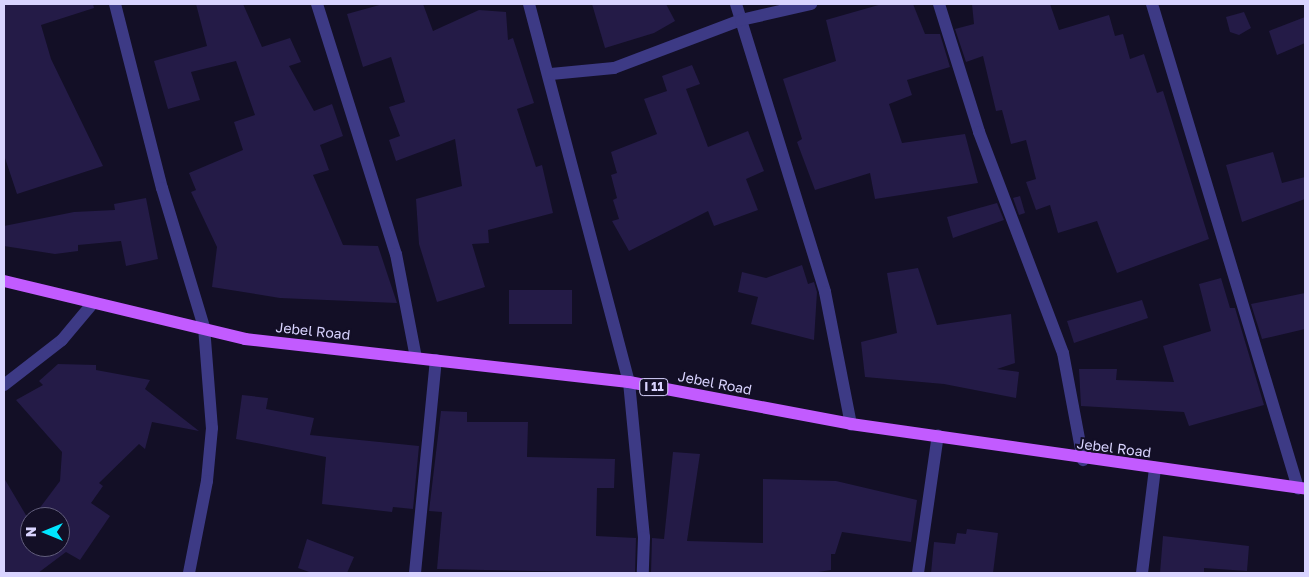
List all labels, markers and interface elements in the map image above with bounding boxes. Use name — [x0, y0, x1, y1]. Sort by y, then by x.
street label: Jebel Road — [275, 319, 351, 343]
street label: Jebel Road — [677, 368, 753, 398]
road number: I 11 — [639, 378, 669, 397]
street label: Jebel Road — [1076, 435, 1152, 461]
north arrow — [20, 507, 70, 557]
text: N — [22, 527, 39, 537]

